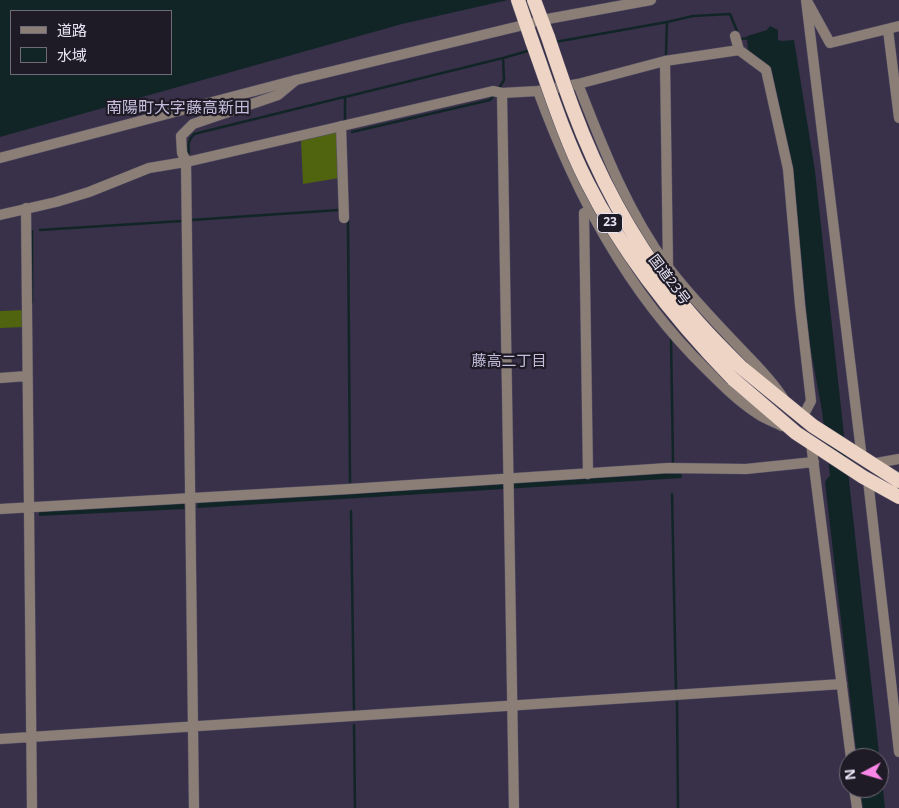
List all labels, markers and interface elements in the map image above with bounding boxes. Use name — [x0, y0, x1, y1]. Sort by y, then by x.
legend — [10, 10, 172, 75]
text: 道路 — [57, 20, 87, 40]
text: 水域 — [57, 45, 87, 65]
district label: 南陽町大字藤高新田 — [106, 98, 250, 118]
road number: 23 — [598, 214, 622, 232]
street label: 国道23号 — [645, 252, 693, 308]
district label: 藤高二丁目 — [472, 353, 546, 371]
north arrow — [839, 748, 889, 798]
text: N — [840, 768, 860, 781]

